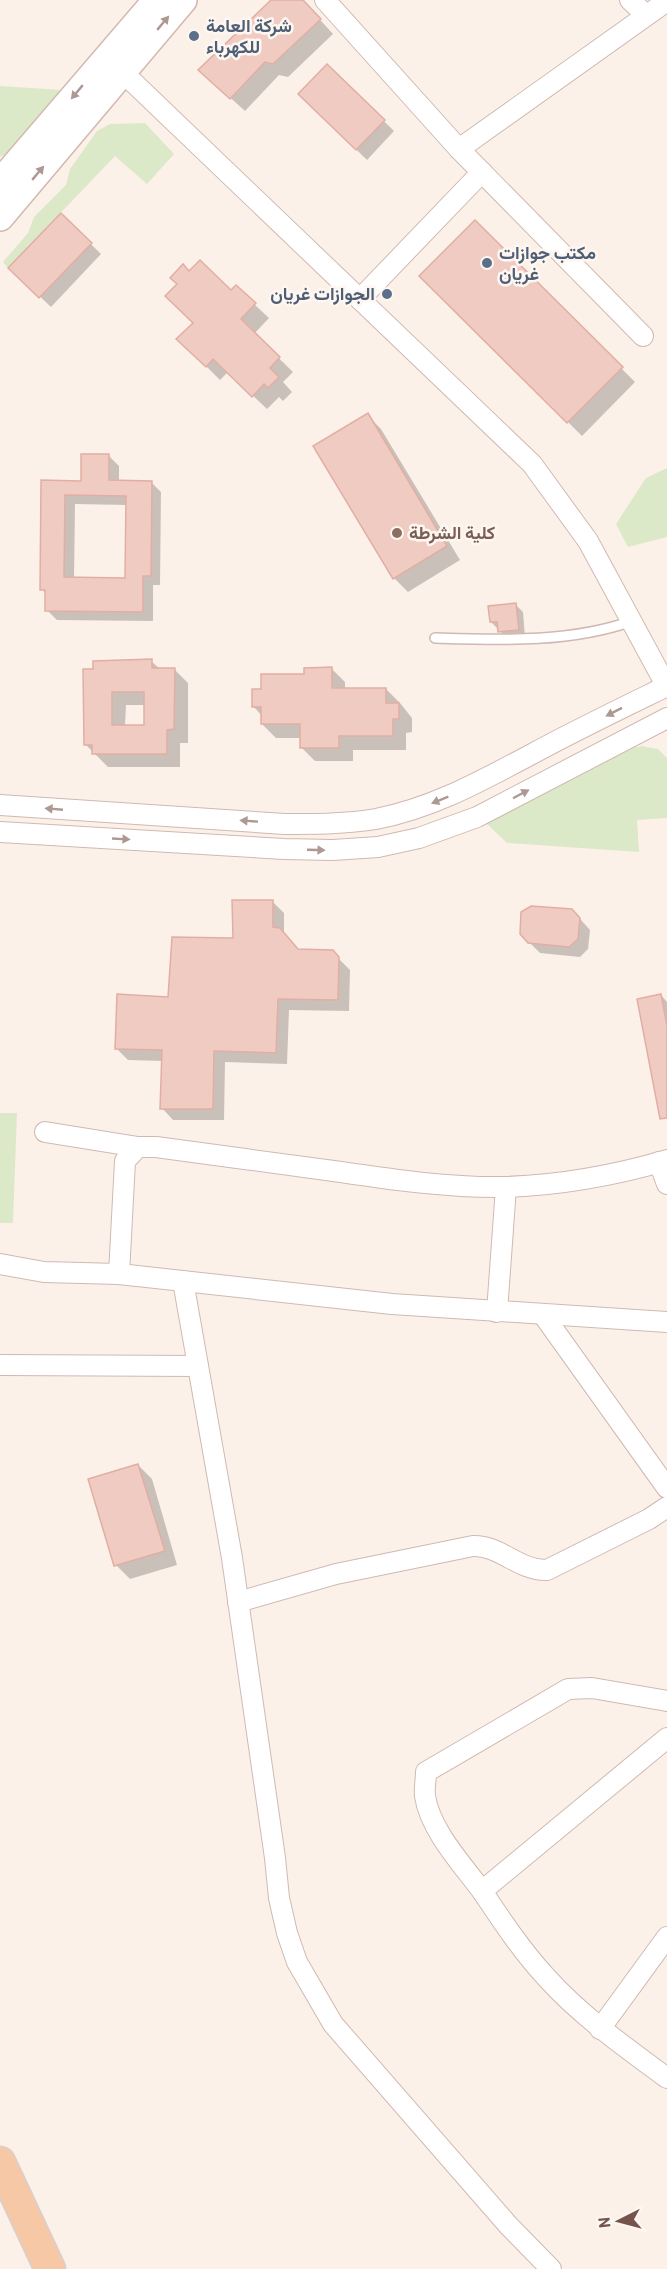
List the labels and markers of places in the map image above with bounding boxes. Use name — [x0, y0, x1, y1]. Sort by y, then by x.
place label: شركة العامة للكهرباء — [206, 14, 292, 58]
marker: شركة العامة للكهرباء — [187, 29, 201, 43]
place label: مكتب جوازات غريان — [499, 241, 596, 285]
marker: مكتب جوازات غريان — [480, 256, 494, 270]
place label: الجوازات غريان — [270, 282, 375, 305]
marker: الجوازات غريان — [380, 287, 394, 301]
place label: كلية الشرطة — [409, 521, 495, 544]
marker: كلية الشرطة — [390, 526, 404, 540]

